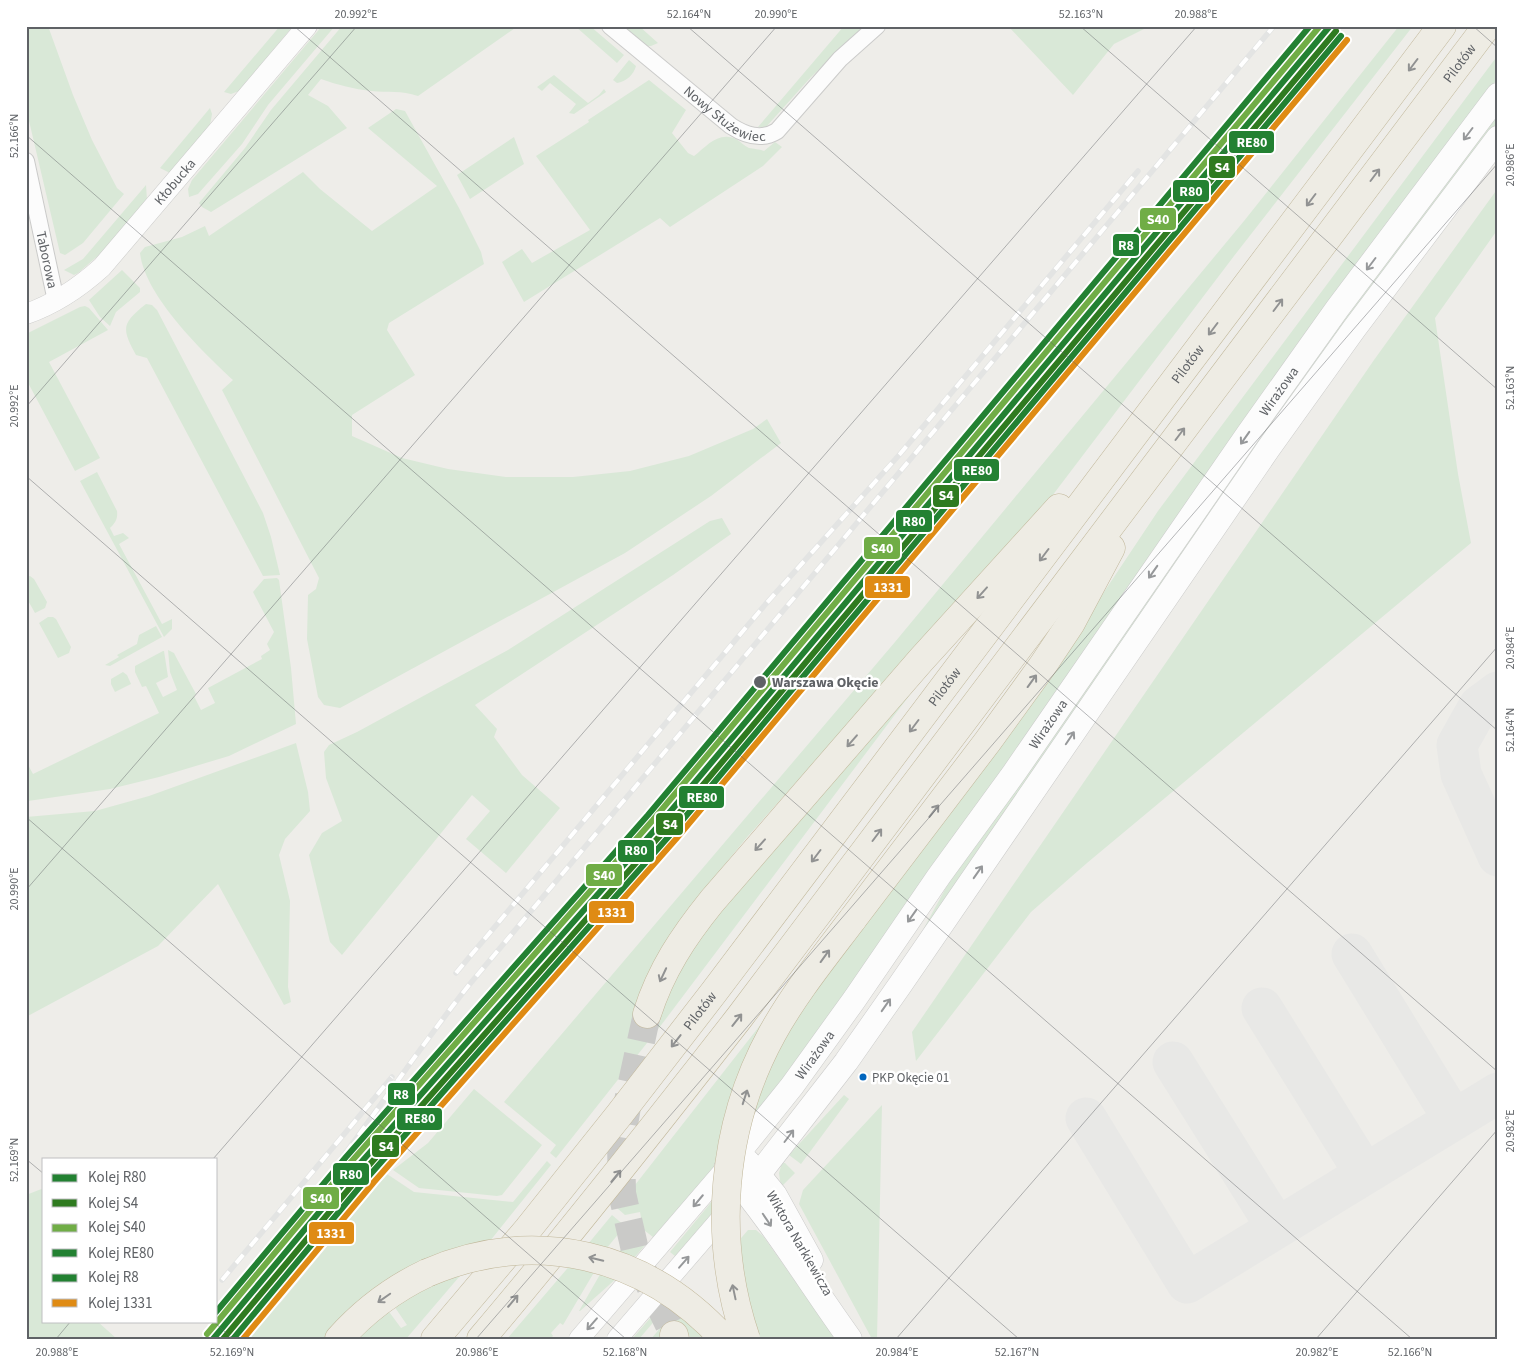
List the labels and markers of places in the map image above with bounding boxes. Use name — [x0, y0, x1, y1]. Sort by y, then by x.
place label: Warszawa Okęcie — [772, 673, 879, 693]
marker: Warszawa Okęcie — [752, 674, 768, 690]
place label: PKP Okęcie 01 — [872, 1069, 949, 1087]
marker: PKP Okęcie 01 — [858, 1072, 868, 1082]

